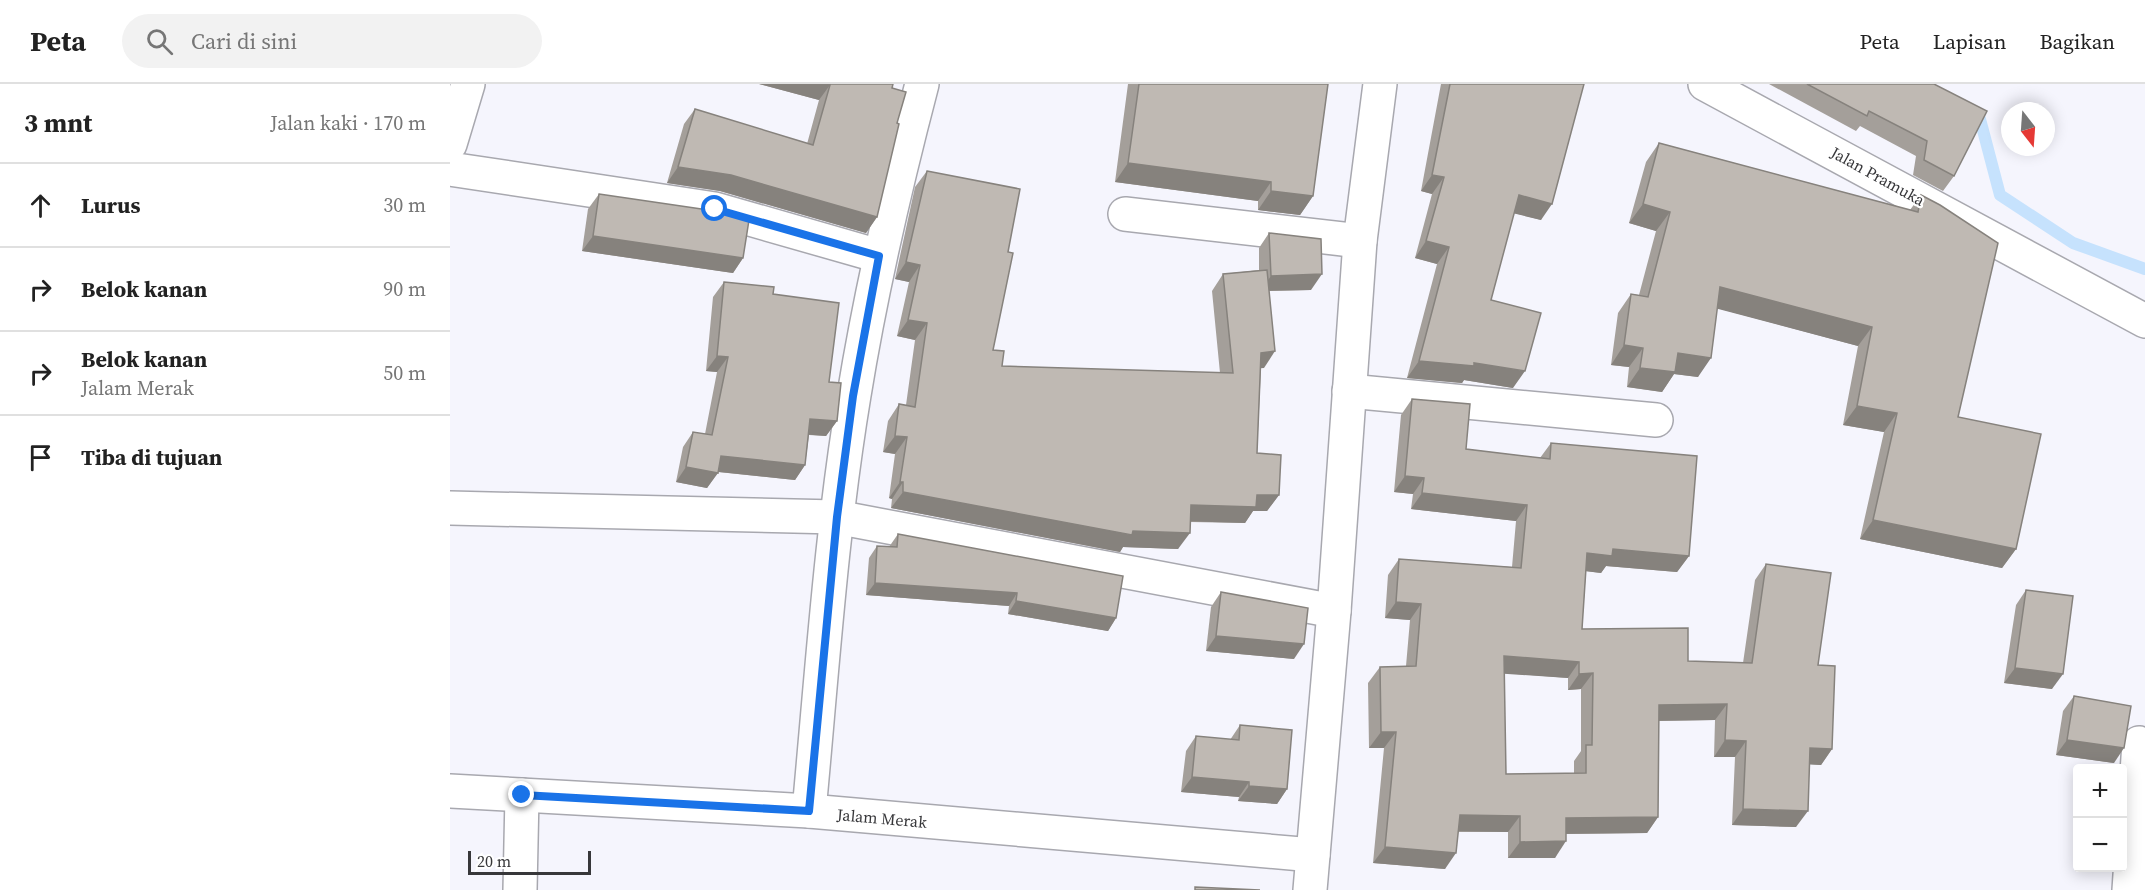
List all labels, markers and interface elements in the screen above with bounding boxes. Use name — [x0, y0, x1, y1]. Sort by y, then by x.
search box — [122, 14, 542, 68]
text: Peta — [30, 22, 86, 60]
icon: search — [143, 25, 176, 58]
text: Cari di sini — [191, 26, 297, 56]
text: Peta — [1859, 27, 1900, 56]
text: Lapisan — [1933, 27, 2006, 56]
text: Bagikan — [2039, 27, 2115, 56]
north arrow — [2001, 102, 2055, 156]
text: 3 mnt — [24, 105, 92, 141]
text: Jalan kaki · 170 m — [270, 109, 426, 137]
street label: Jalan Pramuka — [1826, 141, 1930, 211]
icon: ahead — [24, 189, 57, 222]
text: Lurus — [81, 190, 140, 220]
text: 30 m — [383, 191, 426, 219]
route start — [701, 195, 727, 221]
icon: right — [24, 273, 57, 306]
text: Belok kanan — [81, 274, 207, 304]
text: 90 m — [383, 275, 426, 303]
text: Belok kanan — [81, 344, 207, 374]
icon: right — [24, 357, 57, 390]
text: 50 m — [383, 359, 426, 387]
text: Jalam Merak — [81, 374, 194, 402]
icon: arrive — [24, 441, 57, 474]
text: Tiba di tujuan — [81, 442, 222, 472]
map controls — [2073, 764, 2127, 872]
button: + — [2073, 764, 2127, 818]
route end — [508, 781, 534, 807]
street label: Jalam Merak — [835, 803, 928, 833]
button: − — [2073, 818, 2127, 872]
scale bar — [468, 848, 591, 876]
text: 20 m — [477, 850, 511, 872]

